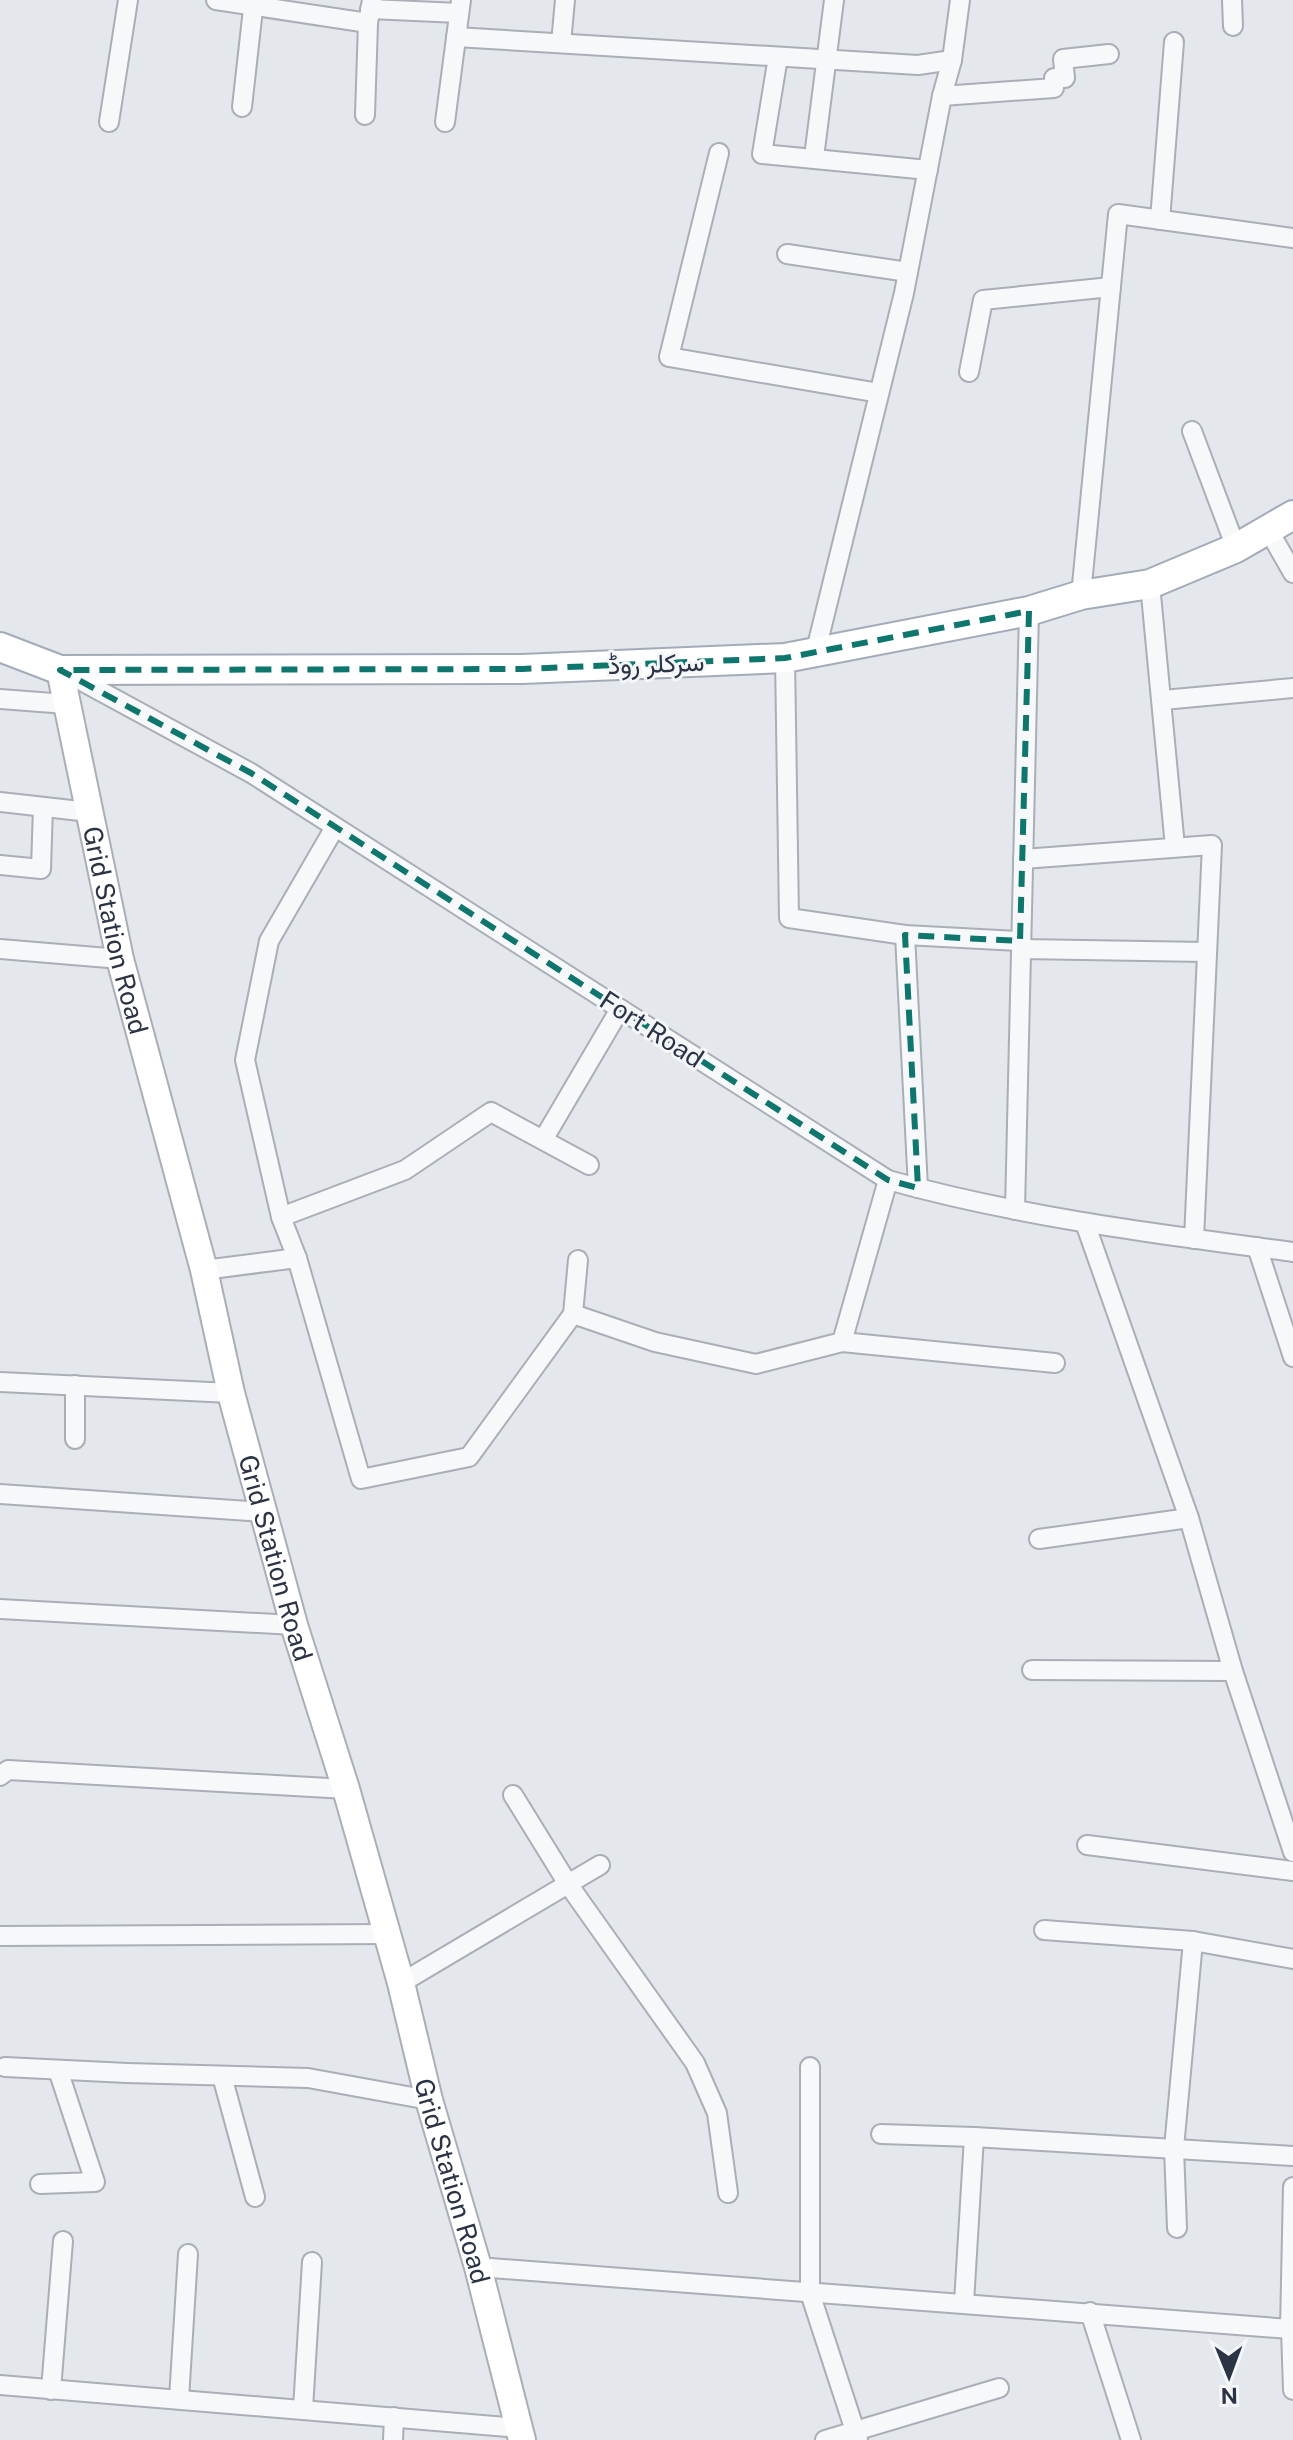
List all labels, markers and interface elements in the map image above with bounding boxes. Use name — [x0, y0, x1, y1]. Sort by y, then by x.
street label: سرکلر روڈ — [607, 646, 705, 681]
street label: Grid Station Road — [77, 823, 155, 1037]
street label: Fort Road — [594, 984, 710, 1074]
street label: Grid Station Road — [233, 1451, 320, 1665]
street label: Grid Station Road — [409, 2075, 497, 2287]
north arrow — [1189, 2336, 1269, 2416]
text: N — [1221, 2383, 1238, 2409]

